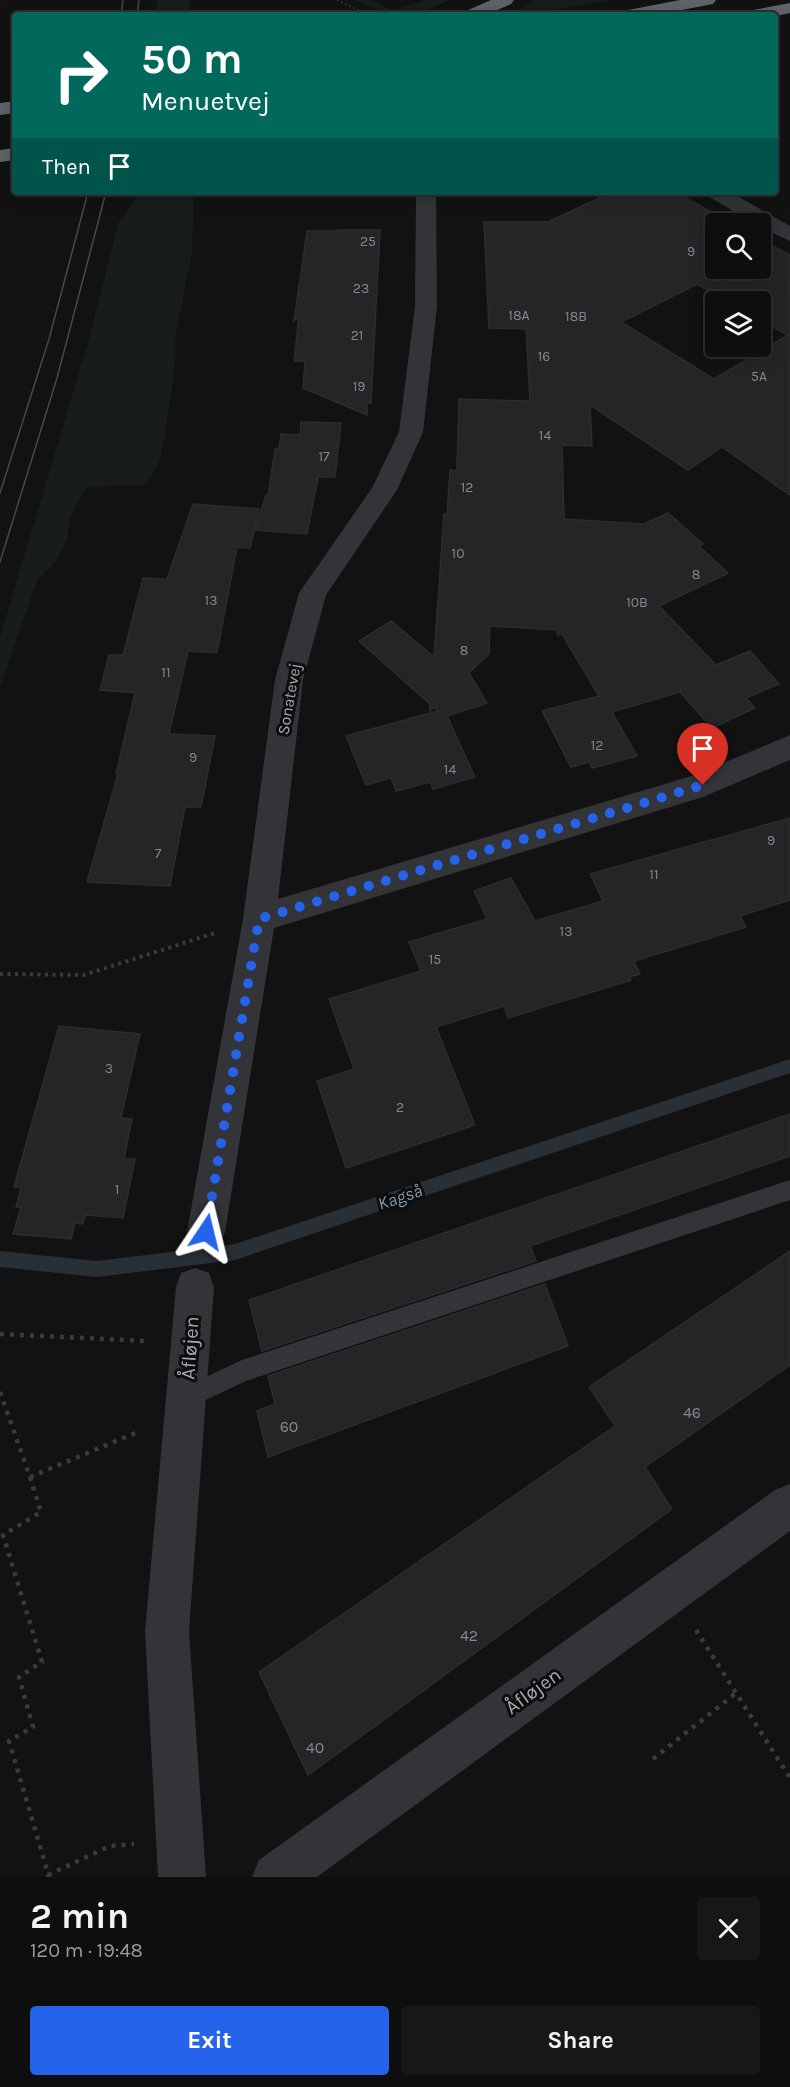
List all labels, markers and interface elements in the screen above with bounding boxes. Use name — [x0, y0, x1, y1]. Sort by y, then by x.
text: 50 m — [141, 34, 243, 84]
icon: right — [42, 36, 120, 114]
text: Menuetvej — [141, 85, 270, 117]
icon: arrive — [103, 150, 136, 183]
text: Then — [42, 154, 91, 180]
map controls — [705, 213, 771, 357]
button: search — [705, 213, 771, 279]
house number: 25 — [360, 233, 376, 250]
house number: 9 — [687, 243, 695, 260]
house number: 23 — [353, 280, 369, 297]
button: layers — [705, 291, 771, 357]
house number: 18A — [508, 307, 530, 324]
house number: 18B — [565, 308, 587, 325]
house number: 21 — [351, 327, 363, 344]
house number: 16 — [538, 348, 550, 365]
house number: 5A — [751, 368, 767, 385]
house number: 19 — [353, 378, 365, 395]
house number: 14 — [539, 427, 551, 444]
house number: 17 — [318, 448, 330, 465]
house number: 12 — [461, 479, 473, 496]
house number: 10 — [452, 545, 464, 562]
house number: 8 — [692, 566, 700, 583]
house number: 13 — [205, 592, 217, 609]
house number: 10B — [626, 594, 648, 611]
house number: 8 — [460, 642, 468, 659]
street label: Sonatevej — [273, 662, 305, 736]
house number: 11 — [161, 664, 171, 681]
pin — [677, 723, 728, 785]
icon: arrive — [686, 732, 719, 765]
house number: 12 — [591, 737, 603, 754]
house number: 9 — [189, 749, 197, 766]
house number: 14 — [444, 761, 456, 778]
house number: 9 — [767, 832, 775, 849]
house number: 7 — [155, 845, 162, 862]
house number: 11 — [649, 866, 659, 883]
house number: 13 — [560, 923, 572, 940]
house number: 15 — [429, 951, 441, 968]
house number: 3 — [105, 1060, 113, 1077]
house number: 2 — [396, 1099, 404, 1116]
water label: Kagså — [375, 1179, 425, 1215]
house number: 1 — [115, 1181, 119, 1198]
position arrow — [174, 1200, 238, 1264]
street label: Åfløjen — [176, 1316, 204, 1380]
house number: 46 — [683, 1403, 701, 1422]
house number: 60 — [280, 1417, 298, 1436]
house number: 42 — [460, 1626, 478, 1645]
street label: Åfløjen — [501, 1663, 565, 1719]
house number: 40 — [306, 1738, 324, 1757]
text: 2 min — [30, 1895, 129, 1937]
button: close — [697, 1897, 760, 1960]
text: 120 m · 19:48 — [30, 1939, 143, 1962]
button: Exit — [30, 2006, 389, 2075]
button: Share — [401, 2006, 760, 2075]

